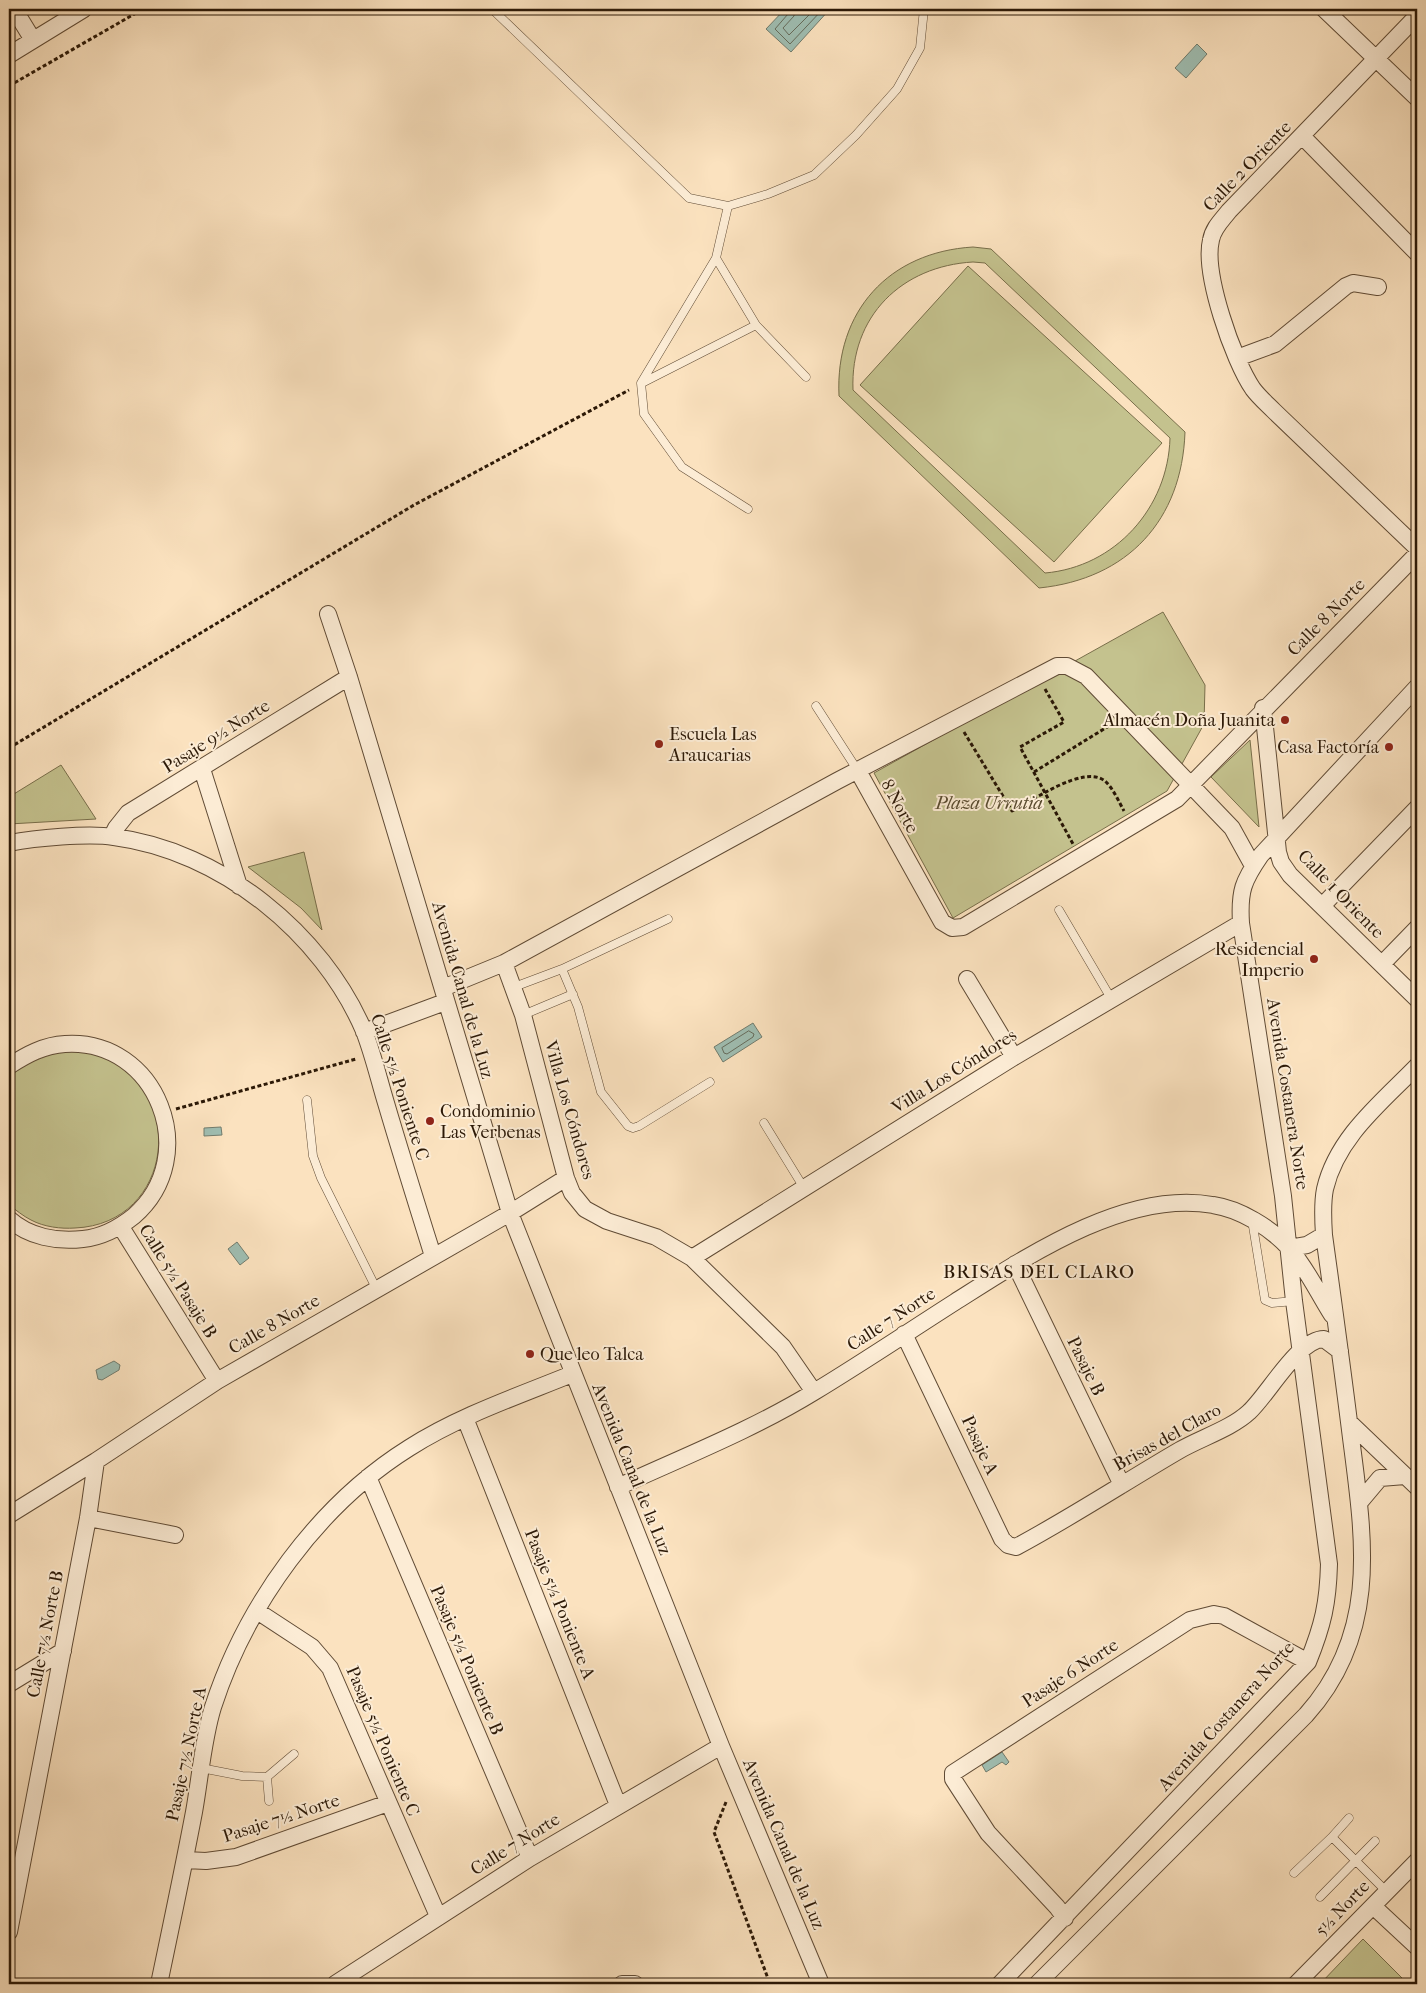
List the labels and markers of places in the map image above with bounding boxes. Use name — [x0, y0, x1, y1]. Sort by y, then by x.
place label: Almacén Doña Juanita — [1102, 710, 1276, 731]
marker: Almacén Doña Juanita — [1279, 714, 1291, 726]
place label: Escuela Las Araucarias — [668, 724, 757, 766]
place label: Casa Factoría — [1277, 737, 1380, 758]
marker: Escuela Las Araucarias — [653, 738, 665, 750]
marker: Casa Factoría — [1383, 741, 1395, 753]
place label: Residencial Imperio — [1215, 939, 1304, 981]
marker: Residencial Imperio — [1308, 953, 1320, 965]
place label: Condominio Las Verbenas — [440, 1101, 541, 1143]
marker: Condominio Las Verbenas — [424, 1115, 436, 1127]
place label: Que leo Talca — [540, 1344, 644, 1365]
marker: Que leo Talca — [524, 1348, 536, 1360]

